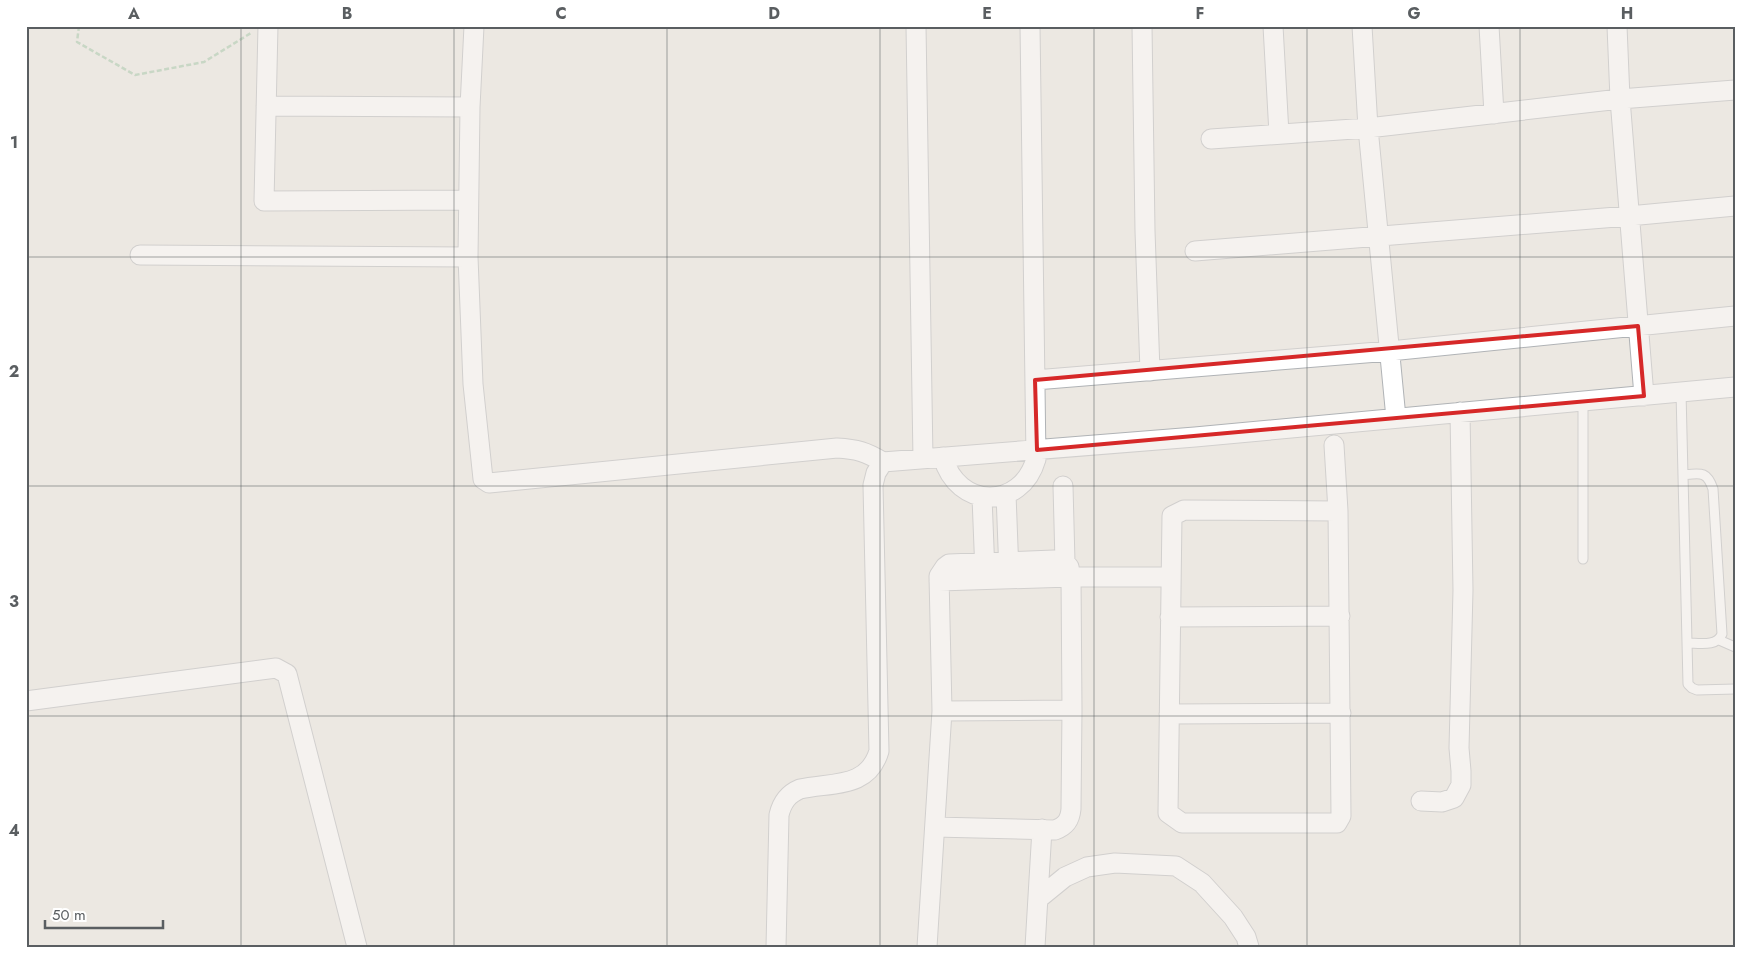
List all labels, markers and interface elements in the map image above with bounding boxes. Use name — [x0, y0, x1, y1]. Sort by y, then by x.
text: A — [127, 2, 140, 25]
text: B — [342, 2, 352, 25]
text: C — [555, 2, 567, 25]
text: D — [768, 2, 780, 25]
text: E — [982, 2, 992, 25]
text: F — [1196, 2, 1204, 25]
text: G — [1407, 2, 1421, 25]
text: H — [1621, 2, 1633, 25]
text: 1 — [10, 131, 18, 154]
text: 2 — [9, 360, 19, 383]
text: 3 — [9, 590, 19, 613]
text: 4 — [8, 819, 20, 842]
scale bar — [45, 898, 162, 930]
text: 50 m — [52, 904, 86, 926]

